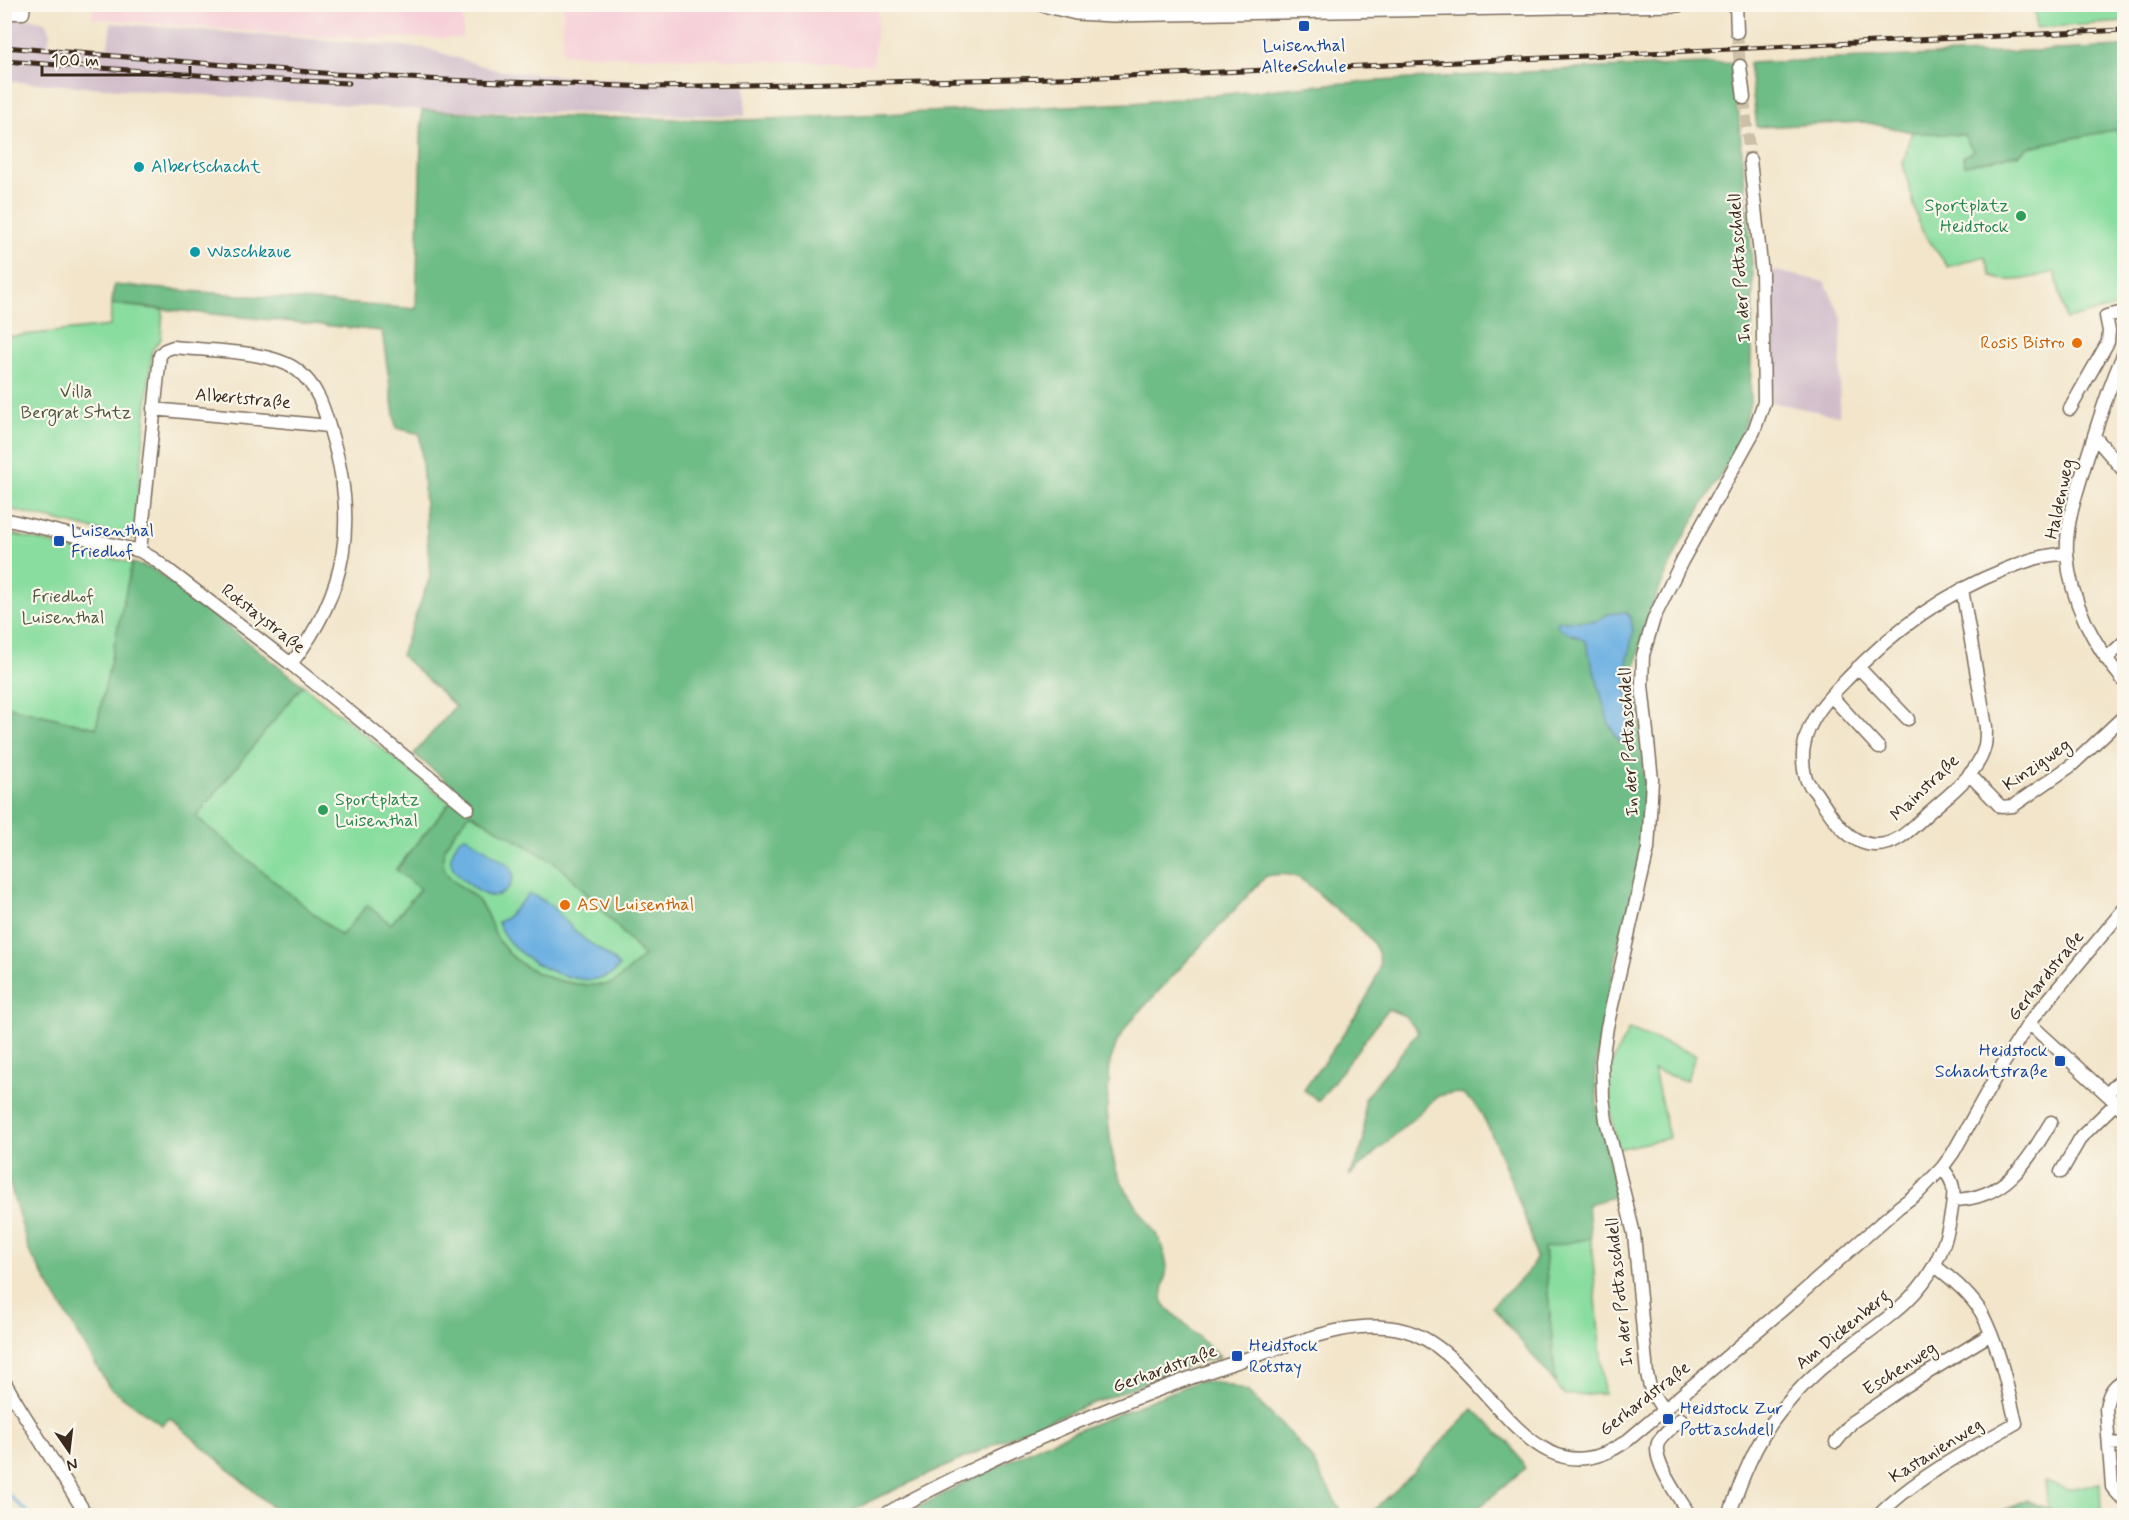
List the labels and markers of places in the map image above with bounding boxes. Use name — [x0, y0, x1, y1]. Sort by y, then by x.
marker: Luisenthal Alte Schule — [1297, 19, 1311, 33]
place label: Luisenthal Alte Schule — [1261, 34, 1347, 79]
place label: Albertschacht — [151, 155, 261, 179]
marker: Albertschacht — [132, 160, 146, 174]
place label: Sportplatz Heidstock — [1924, 194, 2009, 239]
marker: Sportplatz Heidstock — [2014, 209, 2028, 223]
place label: Waschkaue — [207, 240, 292, 264]
marker: Waschkaue — [188, 245, 202, 259]
place label: Rosis Bistro — [1980, 331, 2065, 355]
marker: Rosis Bistro — [2070, 336, 2084, 350]
place label: Luisenthal Friedhof — [71, 519, 154, 564]
marker: Luisenthal Friedhof — [52, 534, 66, 548]
place label: Sportplatz Luisenthal — [335, 788, 420, 833]
marker: Sportplatz Luisenthal — [316, 803, 330, 817]
place label: ASV Luisenthal — [577, 893, 694, 917]
marker: ASV Luisenthal — [558, 898, 572, 912]
place label: Heidstock Schachtstraße — [1935, 1039, 2048, 1084]
marker: Heidstock Schachtstraße — [2053, 1054, 2067, 1068]
place label: Heidstock Rotstay — [1249, 1334, 1318, 1379]
marker: Heidstock Rotstay — [1230, 1349, 1244, 1363]
place label: Heidstock Zur Pottaschdell — [1680, 1397, 1783, 1442]
marker: Heidstock Zur Pottaschdell — [1661, 1412, 1675, 1426]

